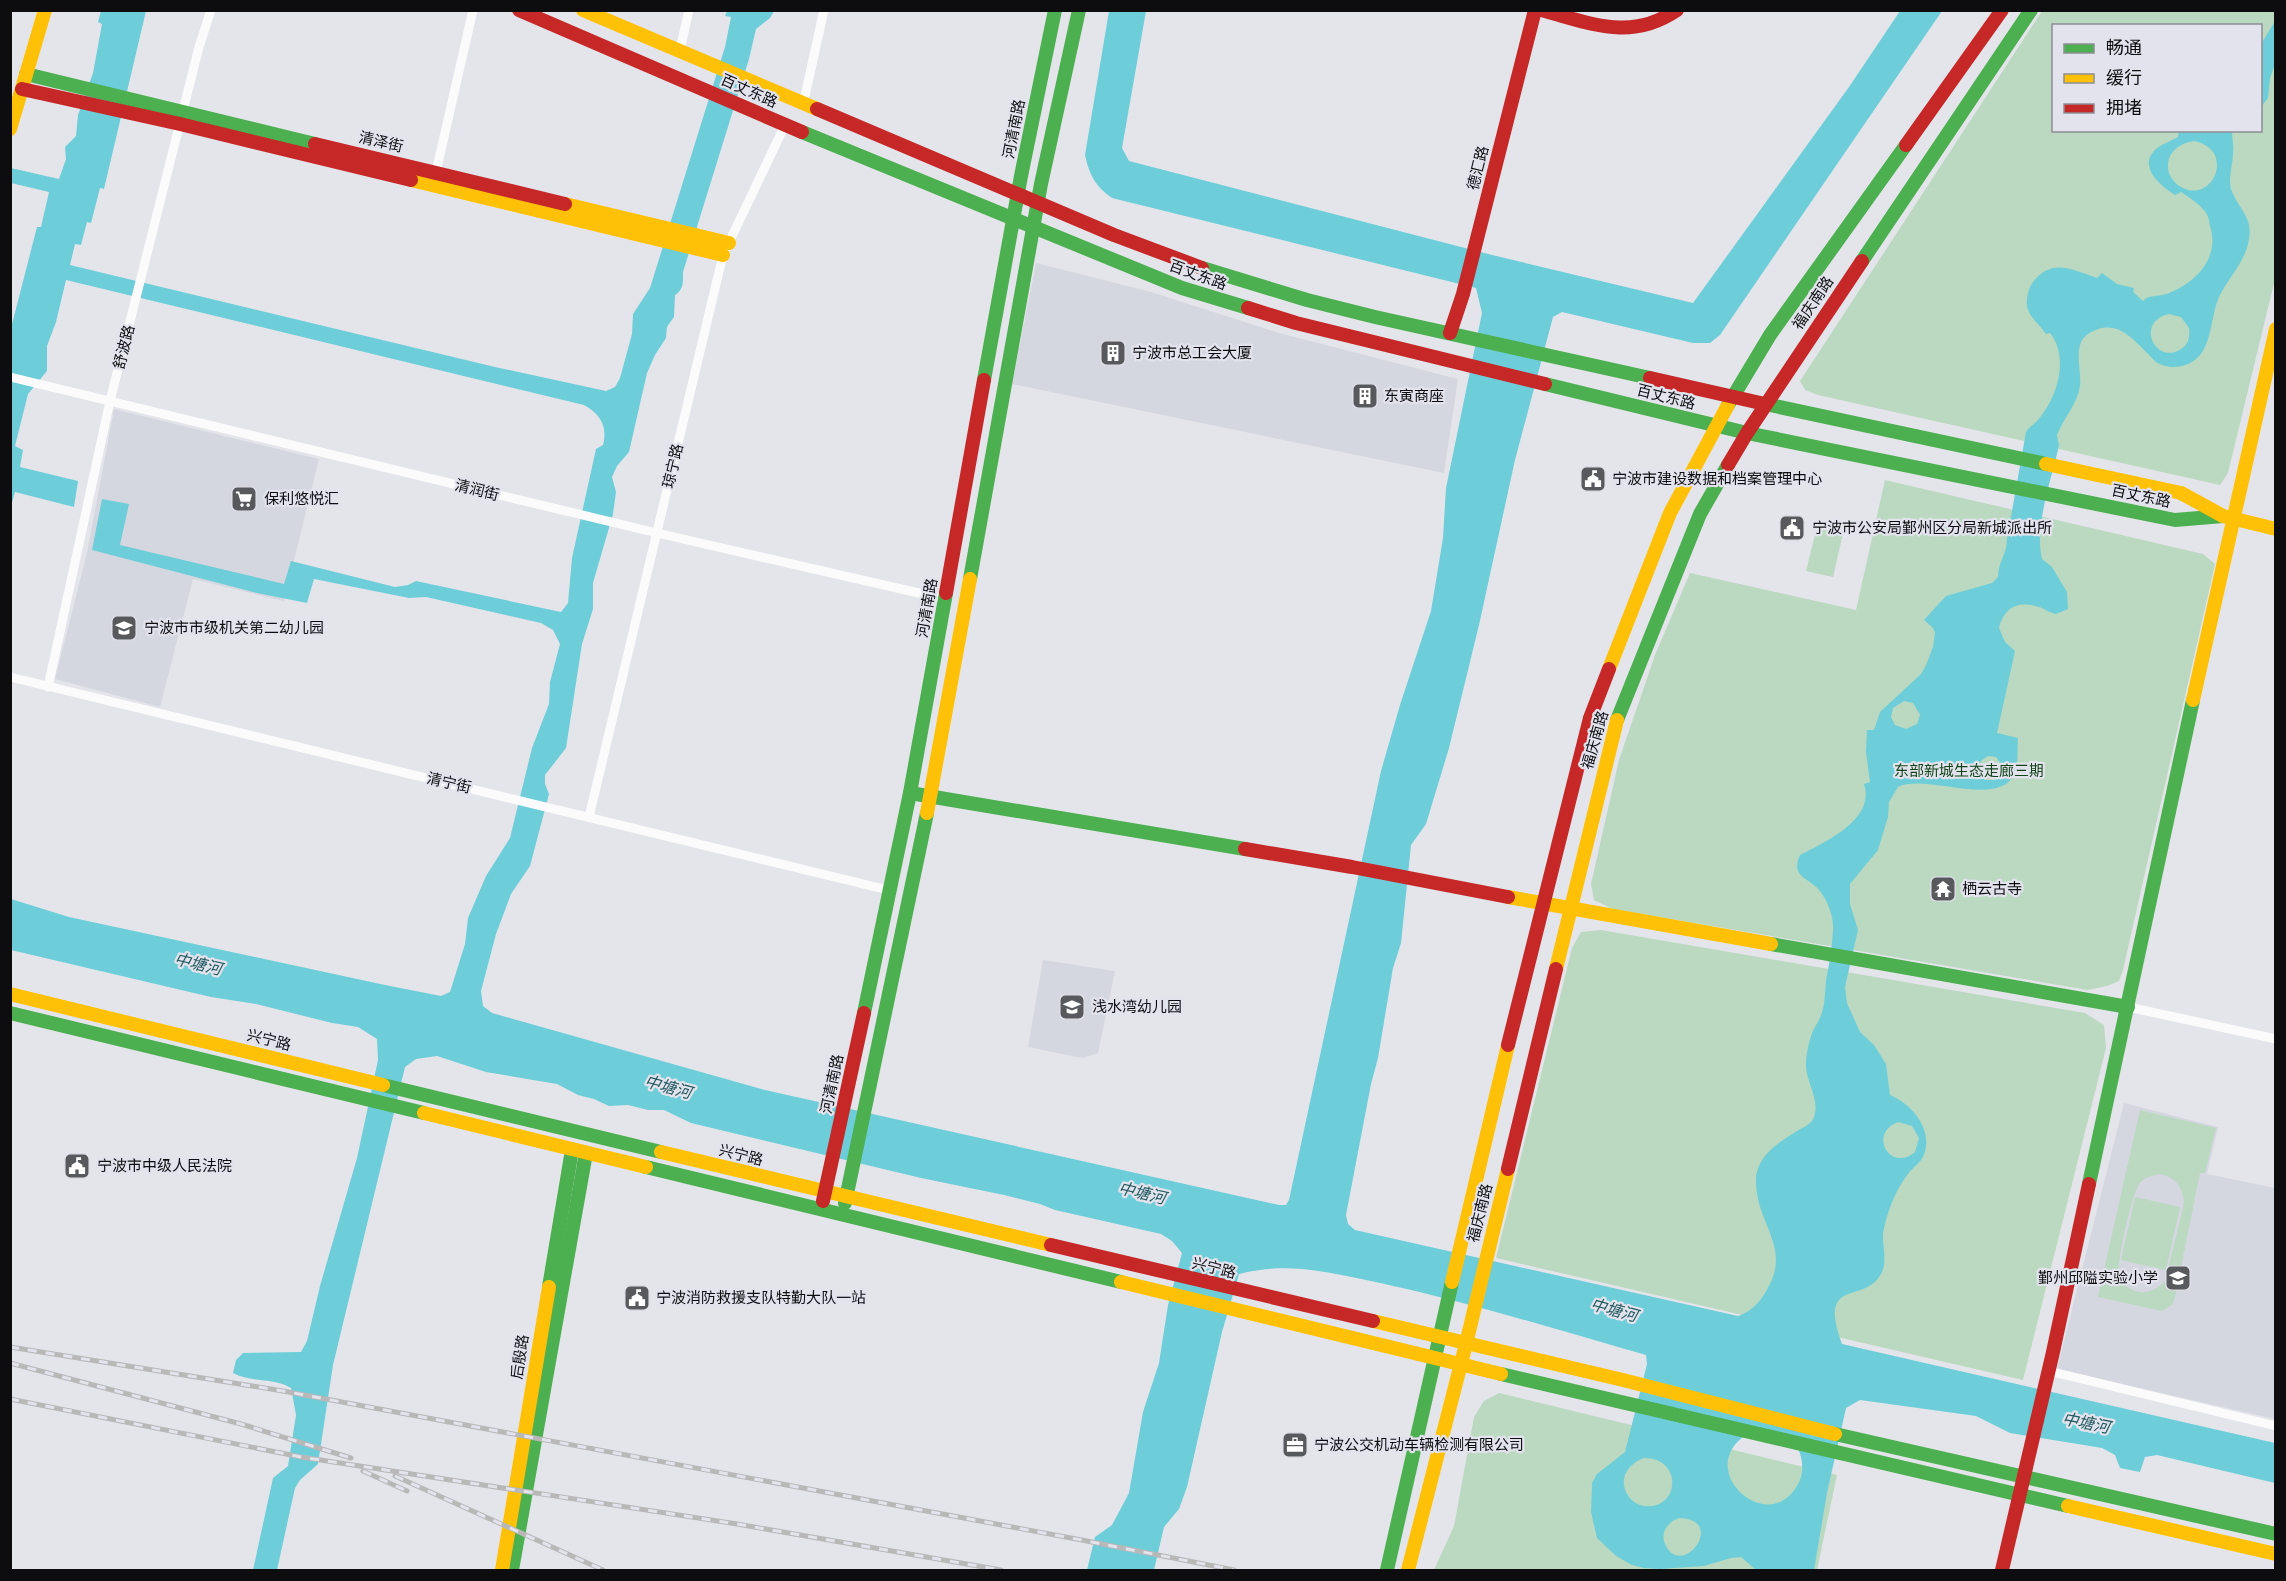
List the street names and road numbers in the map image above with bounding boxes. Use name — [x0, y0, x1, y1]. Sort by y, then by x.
street label: 百丈东路 — [718, 71, 780, 111]
street label: 河清南路 — [999, 98, 1029, 160]
street label: 清泽街 — [357, 128, 405, 156]
street label: 德汇路 — [1464, 144, 1492, 192]
street label: 百丈东路 — [1167, 256, 1229, 294]
street label: 福庆南路 — [1789, 273, 1837, 333]
street label: 舒波路 — [110, 323, 138, 371]
street label: 百丈东路 — [1635, 381, 1697, 413]
street label: 琼宁路 — [659, 442, 687, 490]
street label: 清润街 — [453, 476, 501, 504]
street label: 百丈东路 — [2110, 481, 2172, 511]
street label: 河清南路 — [913, 577, 941, 639]
street label: 福庆南路 — [1578, 709, 1612, 771]
street label: 清宁街 — [425, 769, 473, 797]
street label: 兴宁路 — [245, 1026, 293, 1054]
street label: 河清南路 — [817, 1053, 847, 1115]
street label: 兴宁路 — [717, 1141, 765, 1169]
street label: 福庆南路 — [1464, 1182, 1496, 1244]
street label: 兴宁路 — [1190, 1254, 1238, 1282]
street label: 后殷路 — [508, 1333, 532, 1381]

